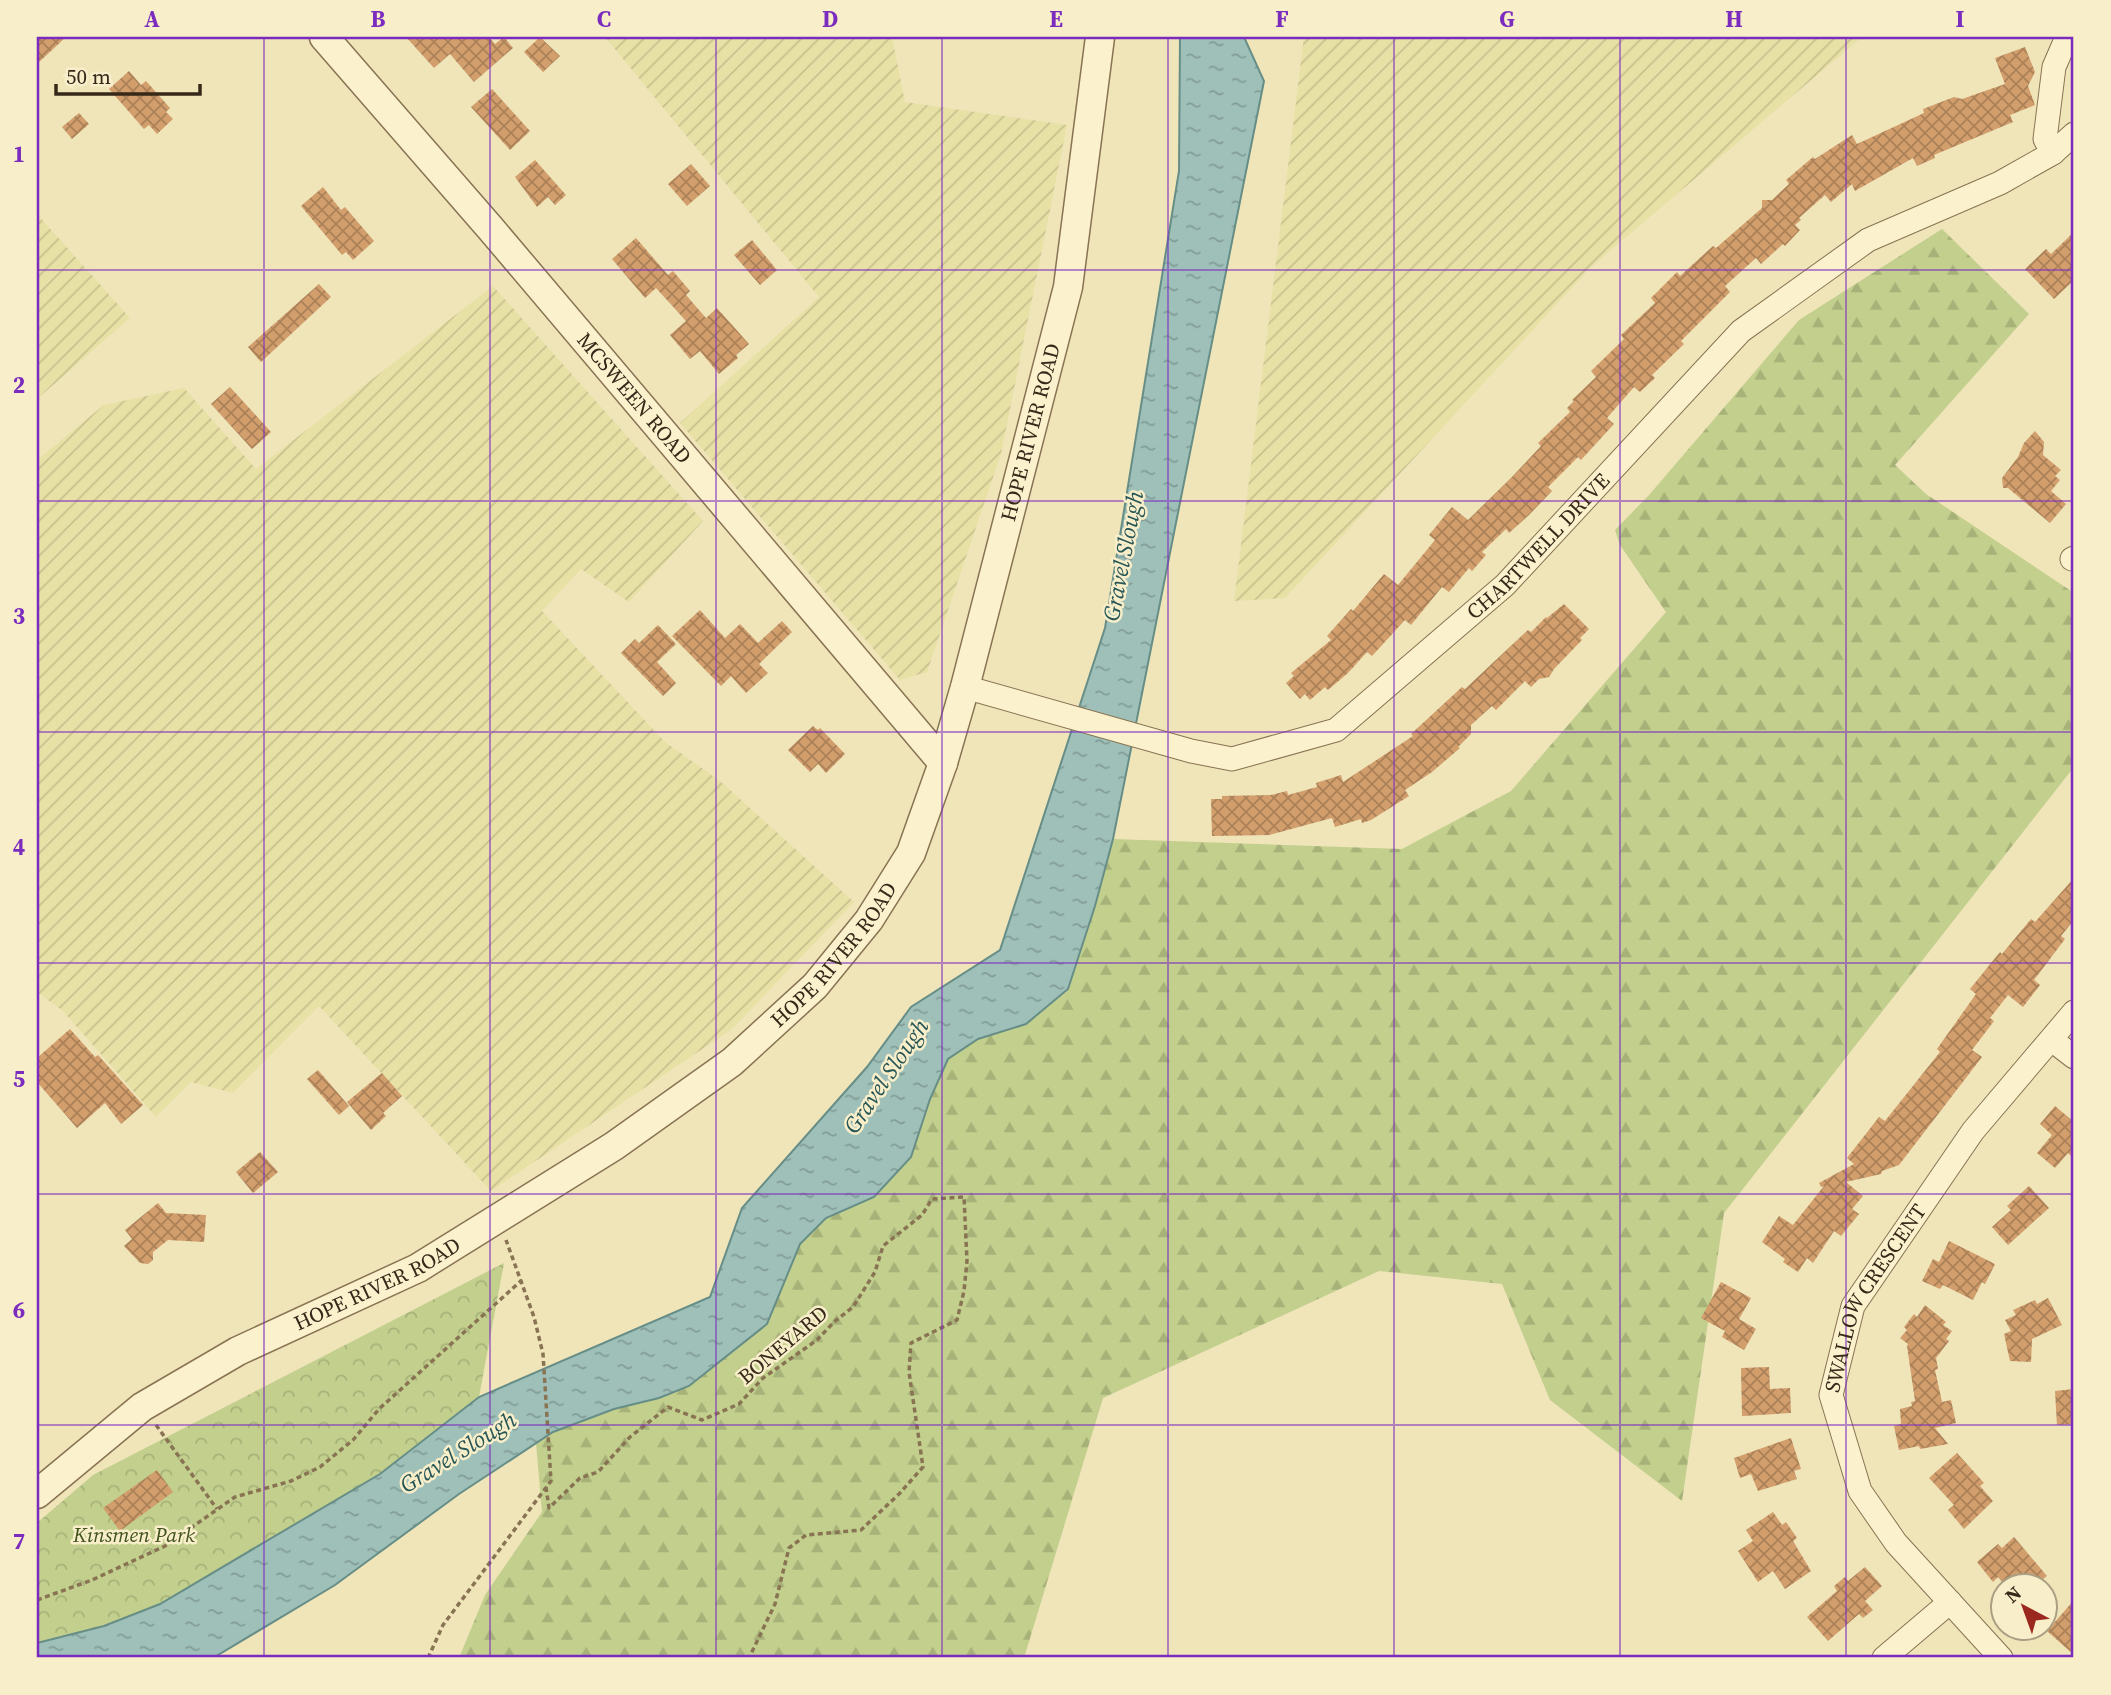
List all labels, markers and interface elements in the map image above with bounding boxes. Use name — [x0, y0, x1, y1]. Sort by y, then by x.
text: A — [144, 3, 160, 35]
text: B — [371, 3, 386, 35]
text: C — [597, 3, 611, 35]
text: D — [822, 3, 838, 35]
text: E — [1049, 3, 1063, 35]
text: F — [1275, 3, 1289, 35]
text: G — [1499, 3, 1515, 35]
text: H — [1725, 3, 1743, 35]
text: I — [1956, 3, 1965, 35]
scale bar — [56, 52, 200, 96]
text: 50 m — [66, 62, 111, 91]
text: 1 — [13, 138, 25, 170]
street label: MCSWEEN ROAD — [571, 326, 698, 470]
street label: HOPE RIVER ROAD — [993, 340, 1067, 524]
text: 2 — [13, 369, 25, 401]
street label: CHARTWELL DRIVE — [1460, 466, 1616, 626]
water label: Gravel Slough — [1095, 488, 1151, 624]
text: 3 — [13, 600, 25, 632]
text: 4 — [13, 831, 25, 863]
street label: HOPE RIVER ROAD — [764, 876, 903, 1034]
water label: Gravel Slough — [836, 1012, 936, 1140]
text: 5 — [13, 1063, 25, 1095]
street label: SWALLOW CRESCENT — [1817, 1198, 1933, 1395]
street label: HOPE RIVER ROAD — [289, 1230, 466, 1337]
text: 6 — [13, 1294, 25, 1326]
street label: BONEYARD — [732, 1299, 834, 1391]
water label: Gravel Slough — [394, 1403, 523, 1501]
park label: Kinsmen Park — [72, 1520, 195, 1549]
text: 7 — [13, 1525, 25, 1557]
north arrow — [1988, 1572, 2058, 1642]
text: N — [1999, 1580, 2027, 1609]

